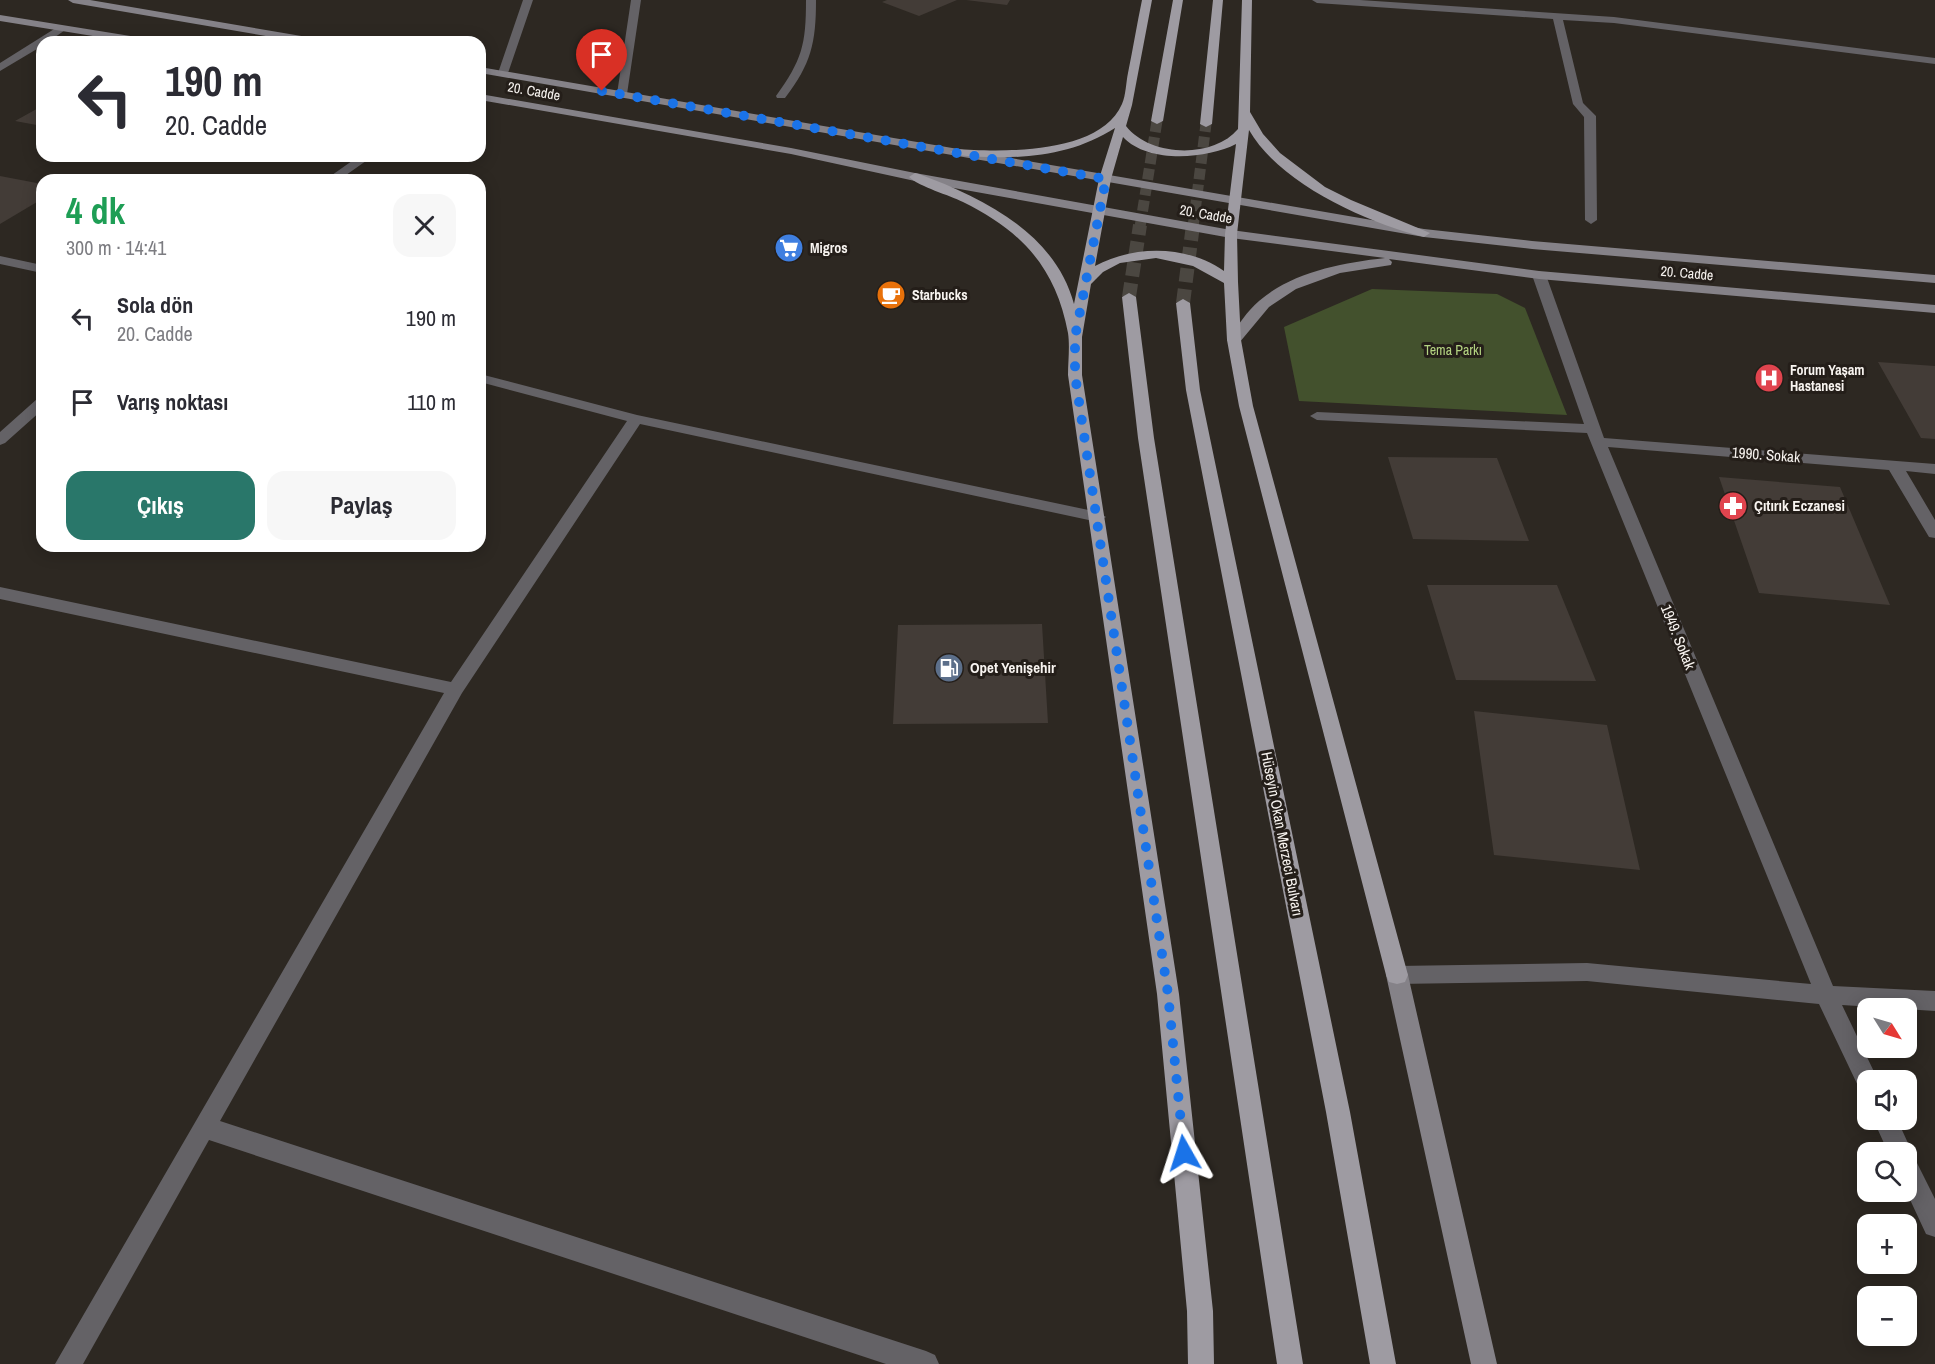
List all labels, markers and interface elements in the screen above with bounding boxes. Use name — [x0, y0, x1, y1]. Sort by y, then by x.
pin — [576, 29, 627, 91]
icon: arrive — [585, 38, 618, 71]
text: 190 m — [165, 53, 263, 109]
icon: left — [66, 60, 144, 138]
street label: 20. Cadde — [506, 78, 562, 104]
text: 20. Cadde — [165, 107, 267, 143]
text: 4 dk — [66, 187, 125, 235]
button: close — [393, 194, 456, 257]
street label: 20. Cadde — [1178, 201, 1234, 227]
supermarket icon: Migros — [773, 232, 805, 264]
text: 300 m · 14:41 — [66, 234, 166, 261]
place label: Migros — [810, 239, 848, 257]
street label: 20. Cadde — [1660, 262, 1714, 284]
cafe icon: Starbucks — [875, 279, 907, 311]
place label: Starbucks — [912, 286, 968, 304]
text: Sola dön — [117, 290, 193, 320]
icon: left — [66, 302, 99, 335]
text: 190 m — [406, 303, 456, 333]
text: 20. Cadde — [117, 320, 193, 347]
park label: Tema Parkı — [1424, 341, 1482, 359]
place label: Forum Yaşam Hastanesi — [1790, 361, 1865, 395]
hospital icon: Forum Yaşam Hastanesi — [1753, 362, 1785, 394]
icon: arrive — [66, 386, 99, 419]
text: Varış noktası — [117, 387, 228, 417]
text: 110 m — [407, 387, 456, 417]
street label: 1990. Sokak — [1731, 442, 1802, 467]
button: Çıkış — [66, 471, 255, 540]
button: Paylaş — [267, 471, 456, 540]
pharmacy icon: Çıtırık Eczanesi — [1717, 490, 1749, 522]
place label: Çıtırık Eczanesi — [1754, 495, 1845, 516]
street label: 1949. Sokak — [1656, 601, 1701, 673]
fuel station icon: Opet Yenişehir — [933, 652, 965, 684]
place label: Opet Yenişehir — [970, 657, 1056, 678]
street label: Hüseyin Okan Merzeci Bulvarı — [1256, 750, 1309, 918]
north arrow — [1857, 998, 1917, 1058]
map controls — [1857, 998, 1917, 1346]
button: sound — [1857, 1070, 1917, 1130]
position arrow — [1152, 1121, 1216, 1185]
button: search — [1857, 1142, 1917, 1202]
button: + — [1857, 1214, 1917, 1274]
button: − — [1857, 1286, 1917, 1346]

